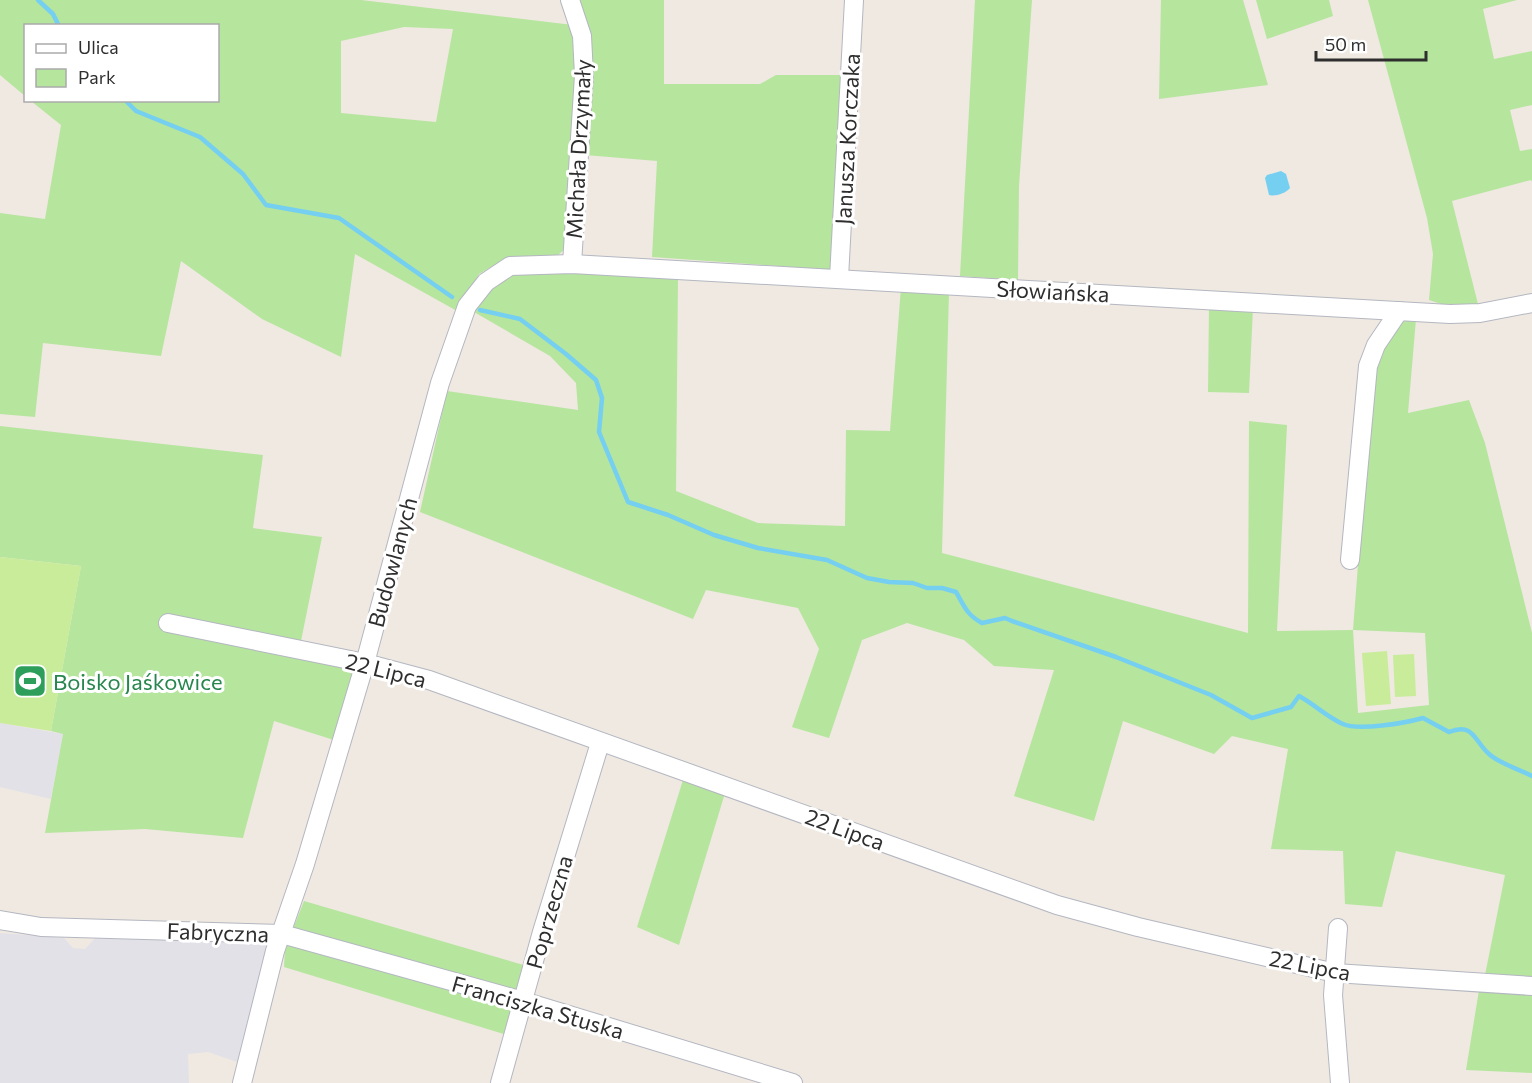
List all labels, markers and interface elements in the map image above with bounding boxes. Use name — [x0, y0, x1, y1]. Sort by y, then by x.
legend — [24, 24, 219, 102]
scale bar — [1316, 24, 1426, 62]
text: 50 m — [1325, 33, 1366, 55]
text: Ulica — [78, 36, 119, 58]
street label: Janusza Korczaka — [829, 53, 865, 225]
street label: Michała Drzymały — [560, 58, 596, 240]
text: Park — [78, 66, 116, 88]
street label: Słowiańska — [996, 275, 1110, 307]
street label: Budowlanych — [362, 494, 422, 630]
street label: 22 Lipca — [343, 647, 429, 693]
sports icon: Boisko Jaśkowice — [12, 663, 48, 699]
place label: Boisko Jaśkowice — [53, 668, 223, 695]
street label: 22 Lipca — [802, 802, 888, 856]
street label: Poprzeczna — [520, 852, 578, 972]
street label: Fabryczna — [166, 917, 270, 947]
street label: 22 Lipca — [1267, 944, 1353, 986]
street label: Franciszka Stuska — [449, 970, 627, 1044]

